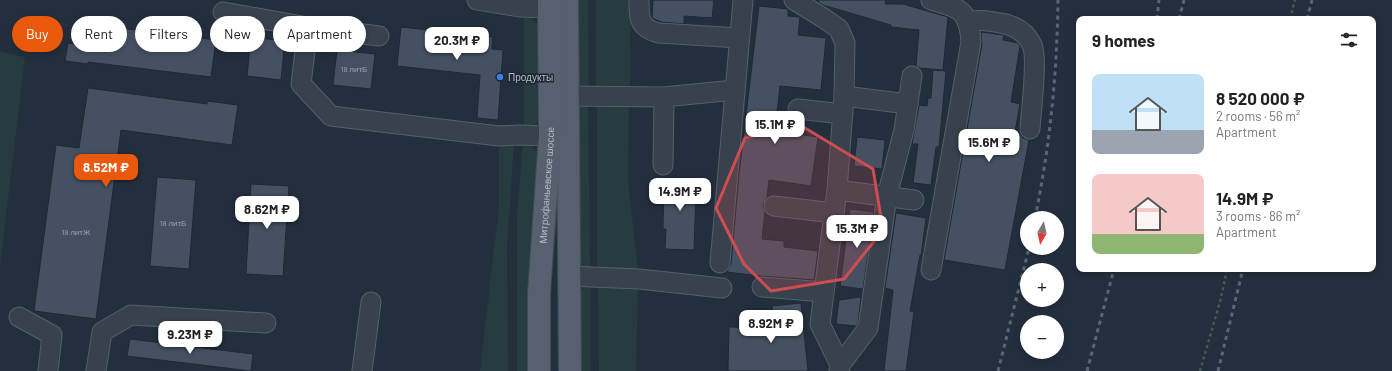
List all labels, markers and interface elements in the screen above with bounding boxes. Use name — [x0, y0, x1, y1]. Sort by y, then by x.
chip: Buy — [12, 16, 63, 52]
chip: Rent — [71, 16, 127, 52]
chip: Filters — [135, 16, 202, 52]
chip: New — [210, 16, 265, 52]
chip: Apartment — [273, 16, 366, 52]
pin: 20.3M ₽ — [420, 27, 494, 61]
icon: filters — [1338, 29, 1360, 51]
text: 9 homes — [1092, 30, 1155, 50]
text: 20.3M ₽ — [434, 32, 480, 48]
house number: 18 литБ — [341, 64, 367, 74]
place label: Продукты — [508, 71, 553, 83]
marker: Продукты — [495, 72, 505, 82]
text: 8 520 000 ₽ — [1216, 88, 1305, 108]
icon: home — [1124, 90, 1172, 138]
text: 2 rooms · 56 m² — [1216, 108, 1300, 124]
pin: 15.1M ₽ — [738, 111, 812, 145]
text: 15.1M ₽ — [755, 116, 795, 132]
text: Apartment — [1216, 124, 1277, 140]
street label: Митрофаньевское шоссе — [536, 127, 556, 244]
pin: 15.6M ₽ — [952, 129, 1026, 163]
text: 15.6M ₽ — [967, 134, 1011, 150]
pin: 8.52M ₽ — [69, 154, 143, 188]
text: 8.52M ₽ — [83, 159, 129, 175]
pin: 14.9M ₽ — [643, 178, 717, 212]
text: 14.9M ₽ — [658, 183, 702, 199]
text: 14.9M ₽ — [1216, 188, 1273, 208]
icon: home — [1124, 190, 1172, 238]
pin: 8.62M ₽ — [230, 196, 304, 230]
text: 8.62M ₽ — [244, 201, 290, 217]
text: 3 rooms · 86 m² — [1216, 208, 1300, 224]
north arrow — [1020, 211, 1064, 255]
map controls — [1020, 211, 1064, 359]
pin: 15.3M ₽ — [820, 215, 894, 249]
house number: 18 литБ — [160, 218, 186, 228]
text: 15.3M ₽ — [835, 220, 879, 236]
text: Apartment — [1216, 224, 1277, 240]
house number: 18 литЖ — [62, 227, 91, 237]
button: + — [1020, 263, 1064, 307]
pin: 8.92M ₽ — [734, 310, 808, 344]
text: 8.92M ₽ — [748, 315, 794, 331]
button: − — [1020, 315, 1064, 359]
pin: 9.23M ₽ — [153, 321, 227, 355]
text: 9.23M ₽ — [167, 326, 213, 342]

